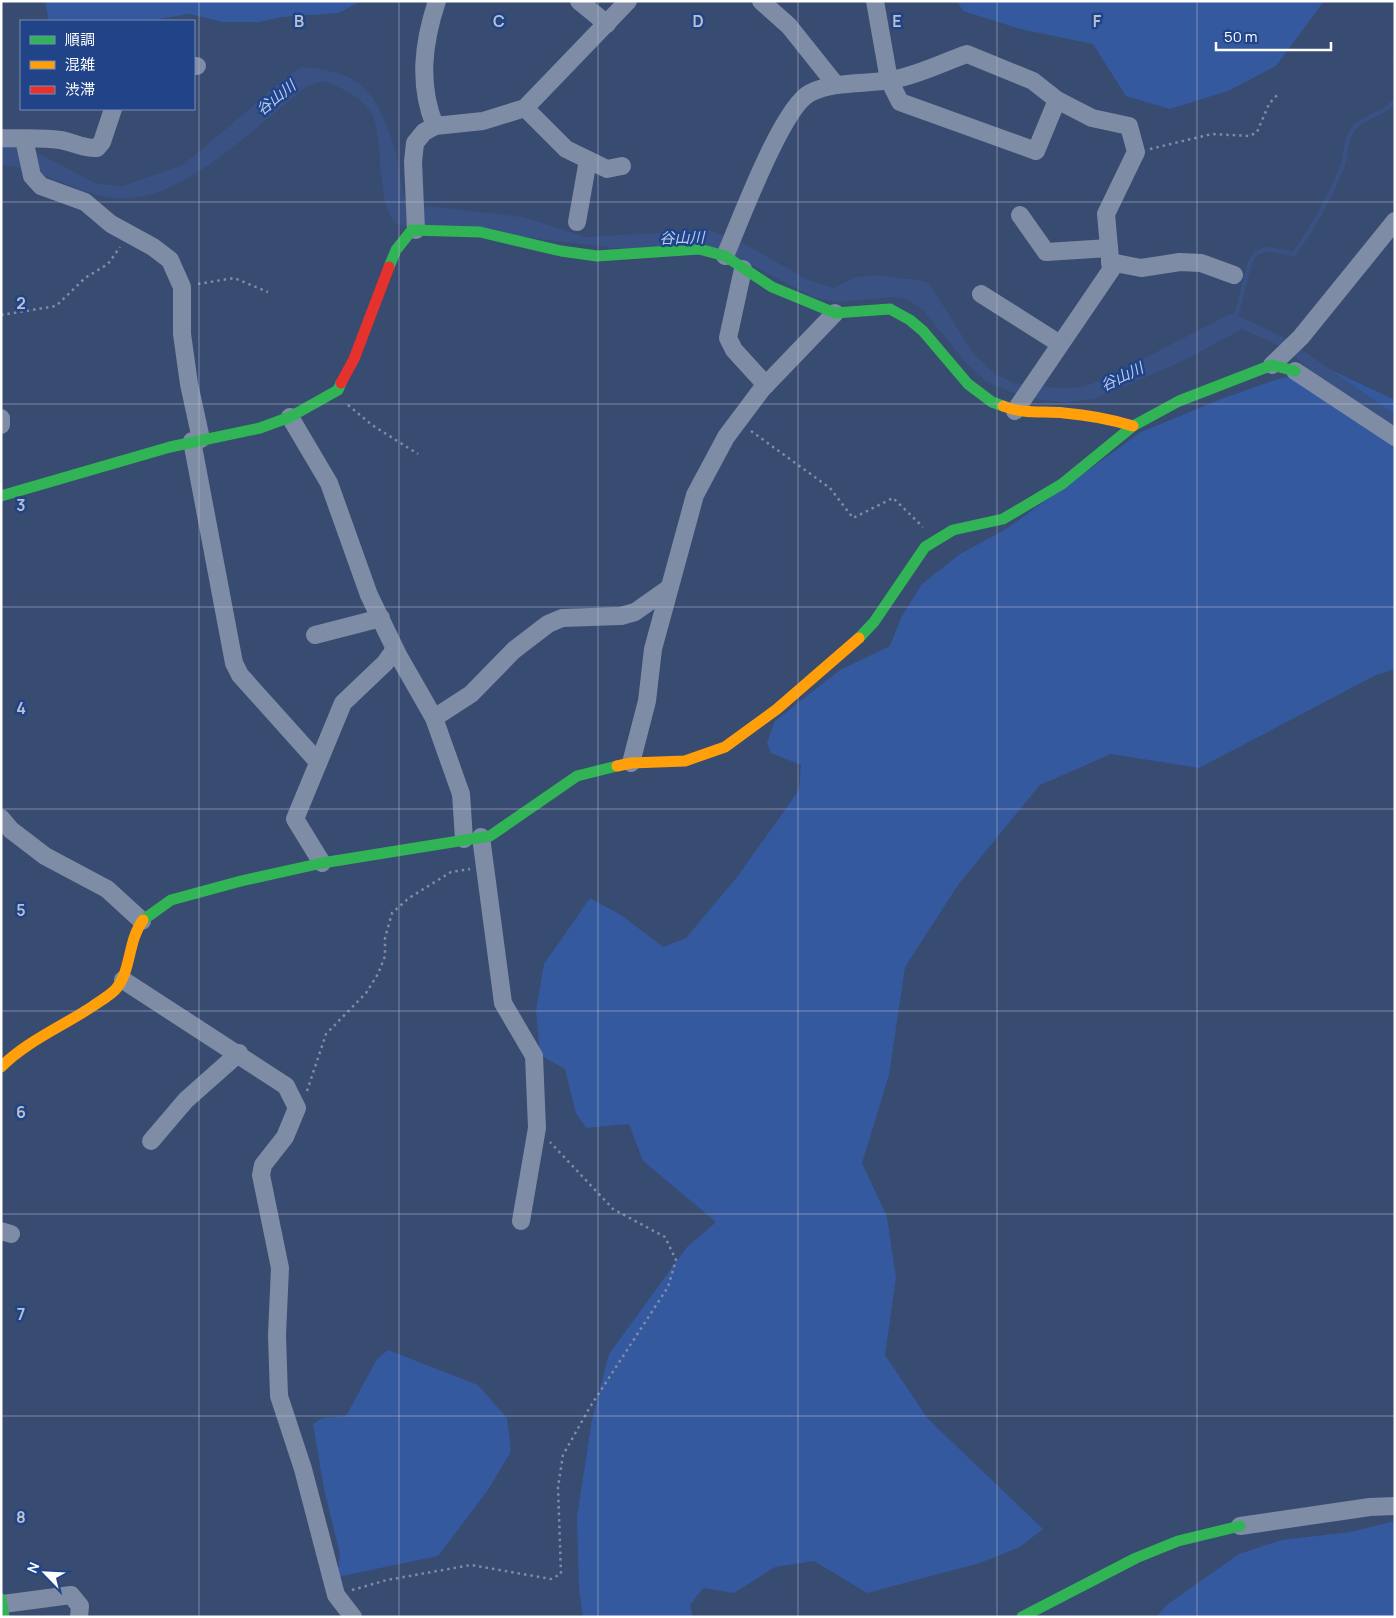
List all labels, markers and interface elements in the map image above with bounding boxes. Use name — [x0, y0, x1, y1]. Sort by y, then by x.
text: B — [294, 10, 304, 32]
text: C — [493, 10, 505, 32]
text: D — [692, 10, 704, 32]
text: E — [892, 10, 902, 32]
text: F — [1093, 10, 1102, 32]
legend — [20, 20, 195, 110]
scale bar — [1216, 20, 1331, 52]
text: 50 m — [1224, 26, 1258, 47]
text: 順調 — [65, 29, 95, 50]
text: 混雑 — [65, 54, 95, 75]
water label: 谷山川 — [252, 74, 301, 120]
text: 渋滞 — [65, 79, 95, 100]
water label: 谷山川 — [659, 227, 707, 248]
text: 2 — [16, 292, 26, 314]
water label: 谷山川 — [1097, 356, 1148, 396]
text: 3 — [16, 494, 26, 516]
text: 4 — [16, 697, 26, 719]
text: 5 — [16, 899, 26, 921]
text: 6 — [16, 1101, 26, 1123]
text: 7 — [17, 1303, 25, 1325]
text: 8 — [16, 1506, 26, 1528]
north arrow — [20, 1548, 70, 1598]
text: N — [22, 1559, 43, 1576]

